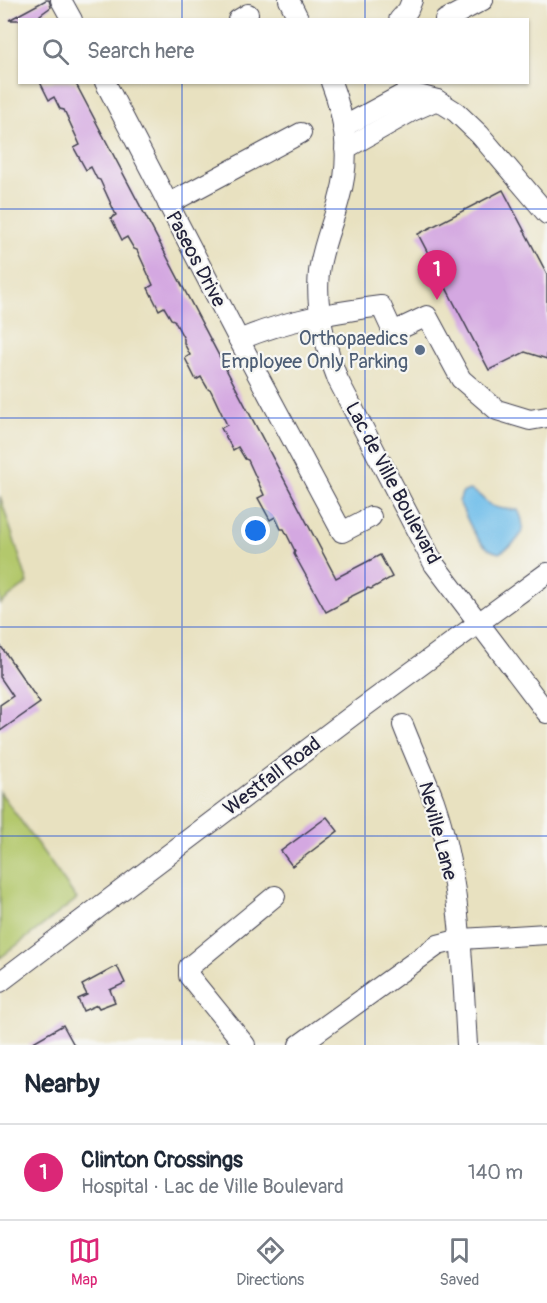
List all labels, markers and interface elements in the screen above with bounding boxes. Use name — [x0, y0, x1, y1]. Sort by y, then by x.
search box — [18, 18, 529, 84]
icon: search — [39, 35, 72, 68]
text: Search here — [87, 37, 194, 65]
street label: Paseos Drive — [160, 207, 232, 311]
pin: 1 — [418, 250, 456, 300]
place label: Orthopaedics Employee Only Parking — [221, 326, 408, 374]
marker: Orthopaedics Employee Only Parking — [413, 343, 427, 357]
street label: Lac de Ville Boulevard — [340, 398, 446, 568]
your location — [241, 516, 270, 545]
street label: Westfall Road — [218, 731, 326, 821]
street label: Neville Lane — [413, 779, 463, 883]
text: Nearby — [24, 1068, 100, 1100]
text: Clinton Crossings — [81, 1146, 243, 1174]
text: 1 — [40, 1160, 47, 1185]
text: 140 m — [468, 1160, 523, 1185]
text: Hospital · Lac de Ville Boulevard — [81, 1174, 344, 1199]
tab: Map — [68, 1234, 101, 1290]
tab: Directions — [236, 1234, 304, 1290]
tab: Saved — [440, 1234, 479, 1290]

